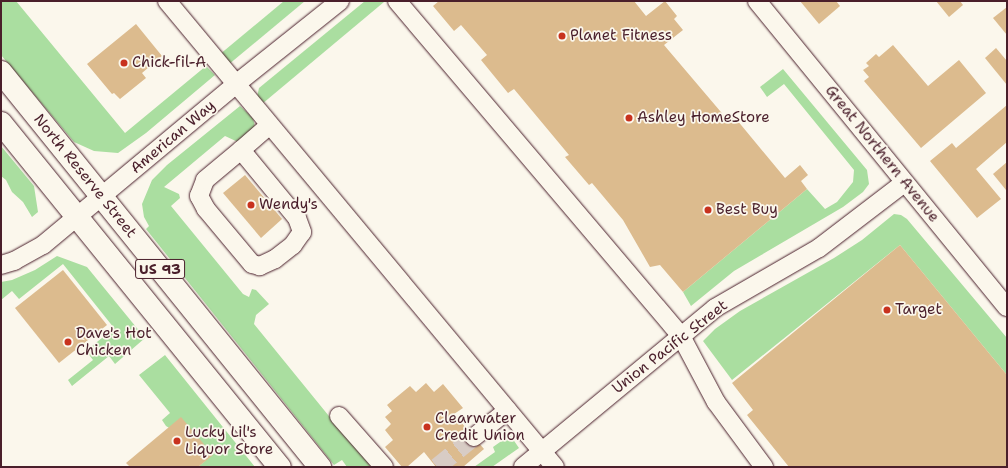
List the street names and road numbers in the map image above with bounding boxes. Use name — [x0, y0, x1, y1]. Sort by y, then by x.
street label: Great Northern Avenue — [821, 82, 943, 226]
street label: American Way — [127, 96, 219, 178]
street label: North Reserve Street — [30, 111, 140, 241]
road number: US 93 — [135, 257, 185, 281]
street label: Union Pacific Street — [609, 296, 731, 398]

